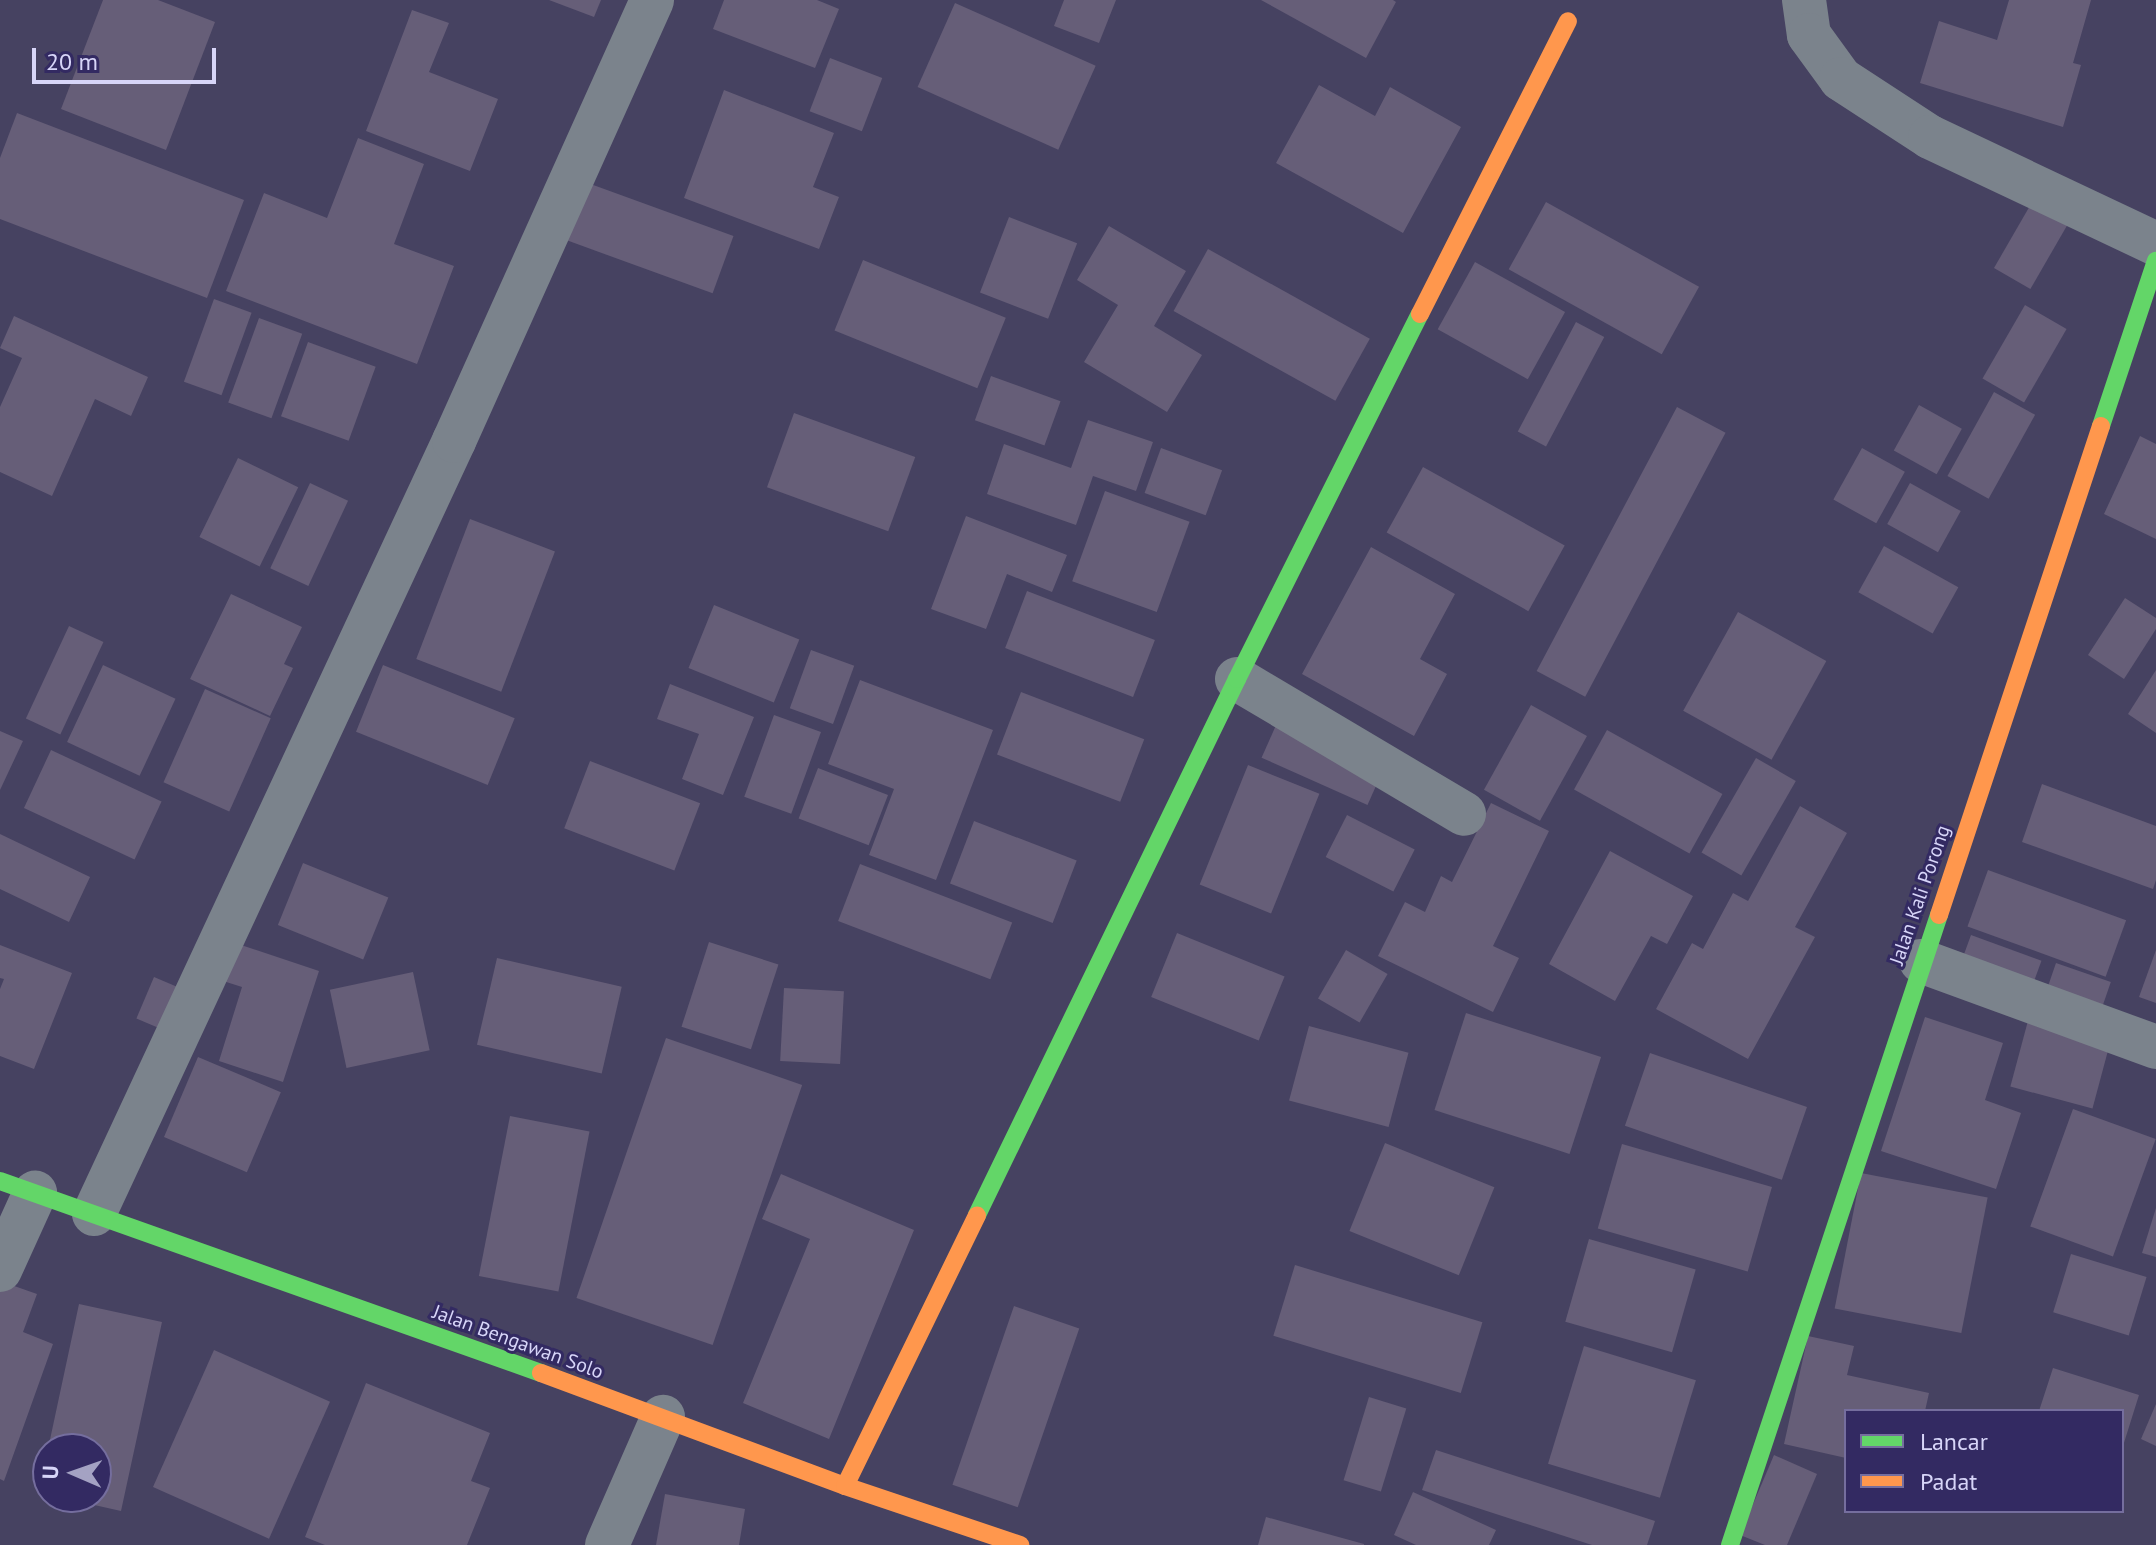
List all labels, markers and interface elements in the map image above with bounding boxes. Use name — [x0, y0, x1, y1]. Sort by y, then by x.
scale bar — [36, 32, 220, 82]
text: 20 m — [46, 46, 98, 77]
street label: Jalan Kali Porong — [1885, 822, 1955, 968]
street label: Jalan Bengawan Solo — [429, 1300, 607, 1384]
legend — [1844, 1409, 2124, 1513]
text: Lancar — [1920, 1426, 1988, 1457]
north arrow — [32, 1433, 112, 1513]
text: U — [36, 1465, 64, 1480]
text: Padat — [1920, 1466, 1977, 1497]

